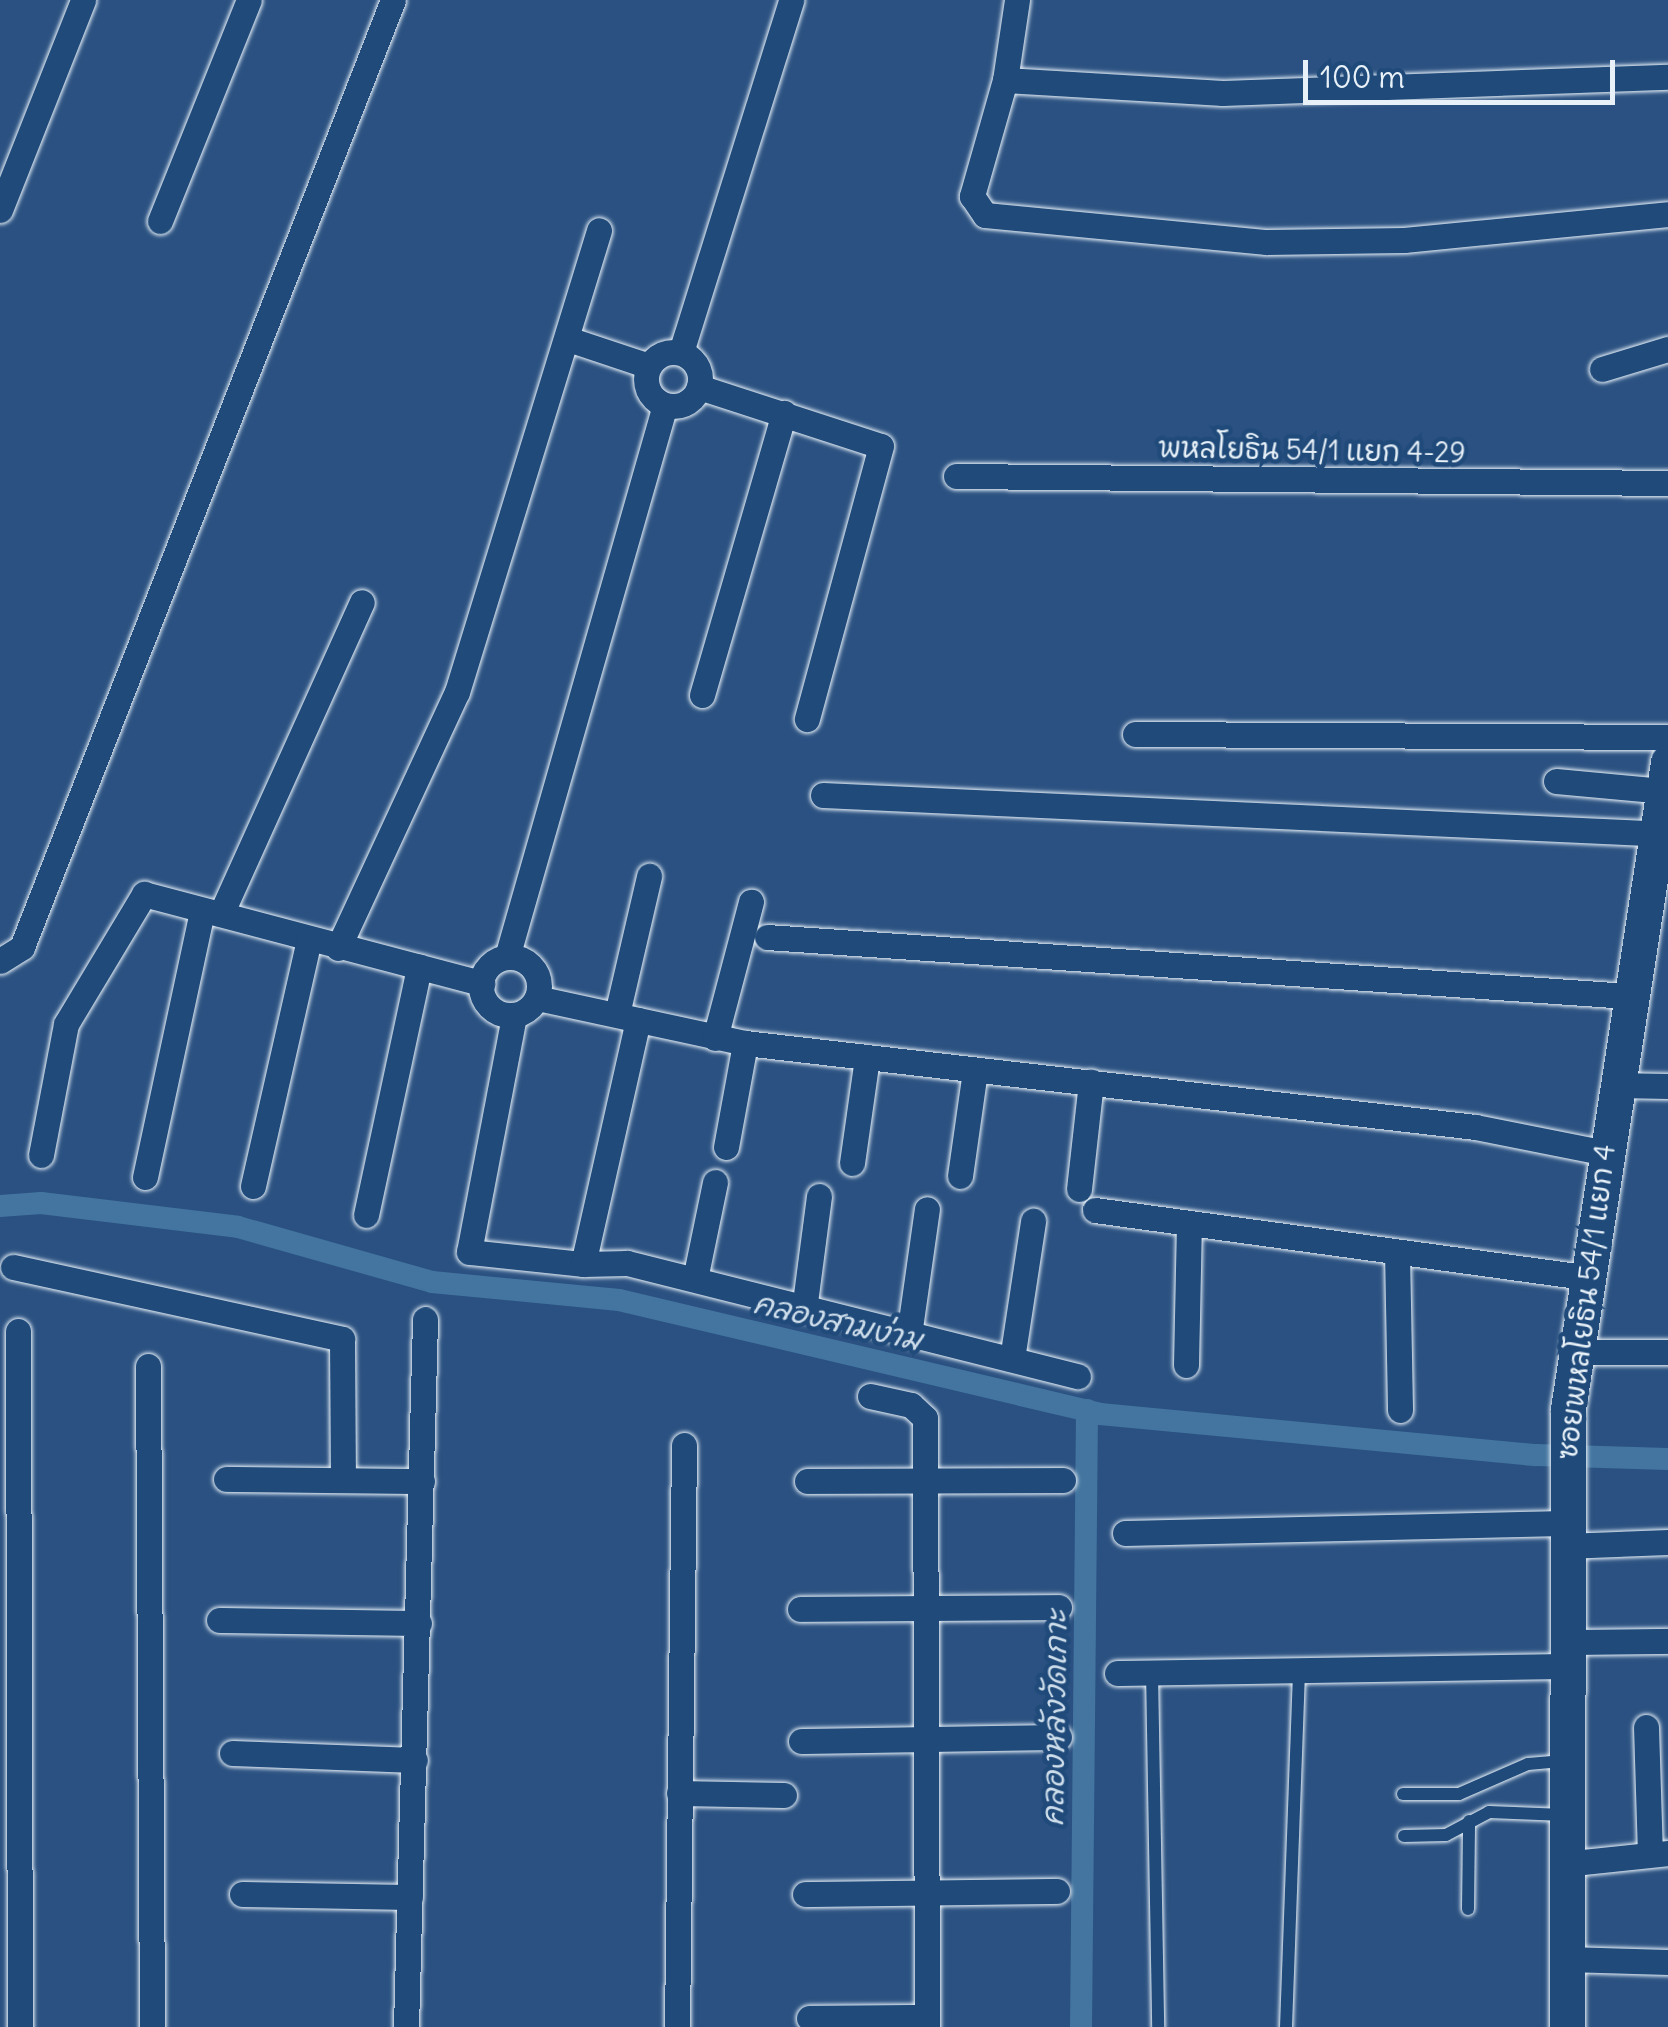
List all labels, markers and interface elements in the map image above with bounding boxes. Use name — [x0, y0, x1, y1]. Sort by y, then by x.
scale bar — [1308, 40, 1620, 102]
text: 100 m — [1320, 58, 1405, 96]
street label: พหลโยธิน 54/1 แยก 4-29 — [1158, 431, 1466, 469]
street label: ซอยพหลโยธิน 54/1 แยก 4 — [1550, 1142, 1622, 1462]
water label: คลองสามง่าม — [750, 1284, 926, 1358]
water label: คลองหลังวัดเกาะ — [1034, 1610, 1074, 1826]

